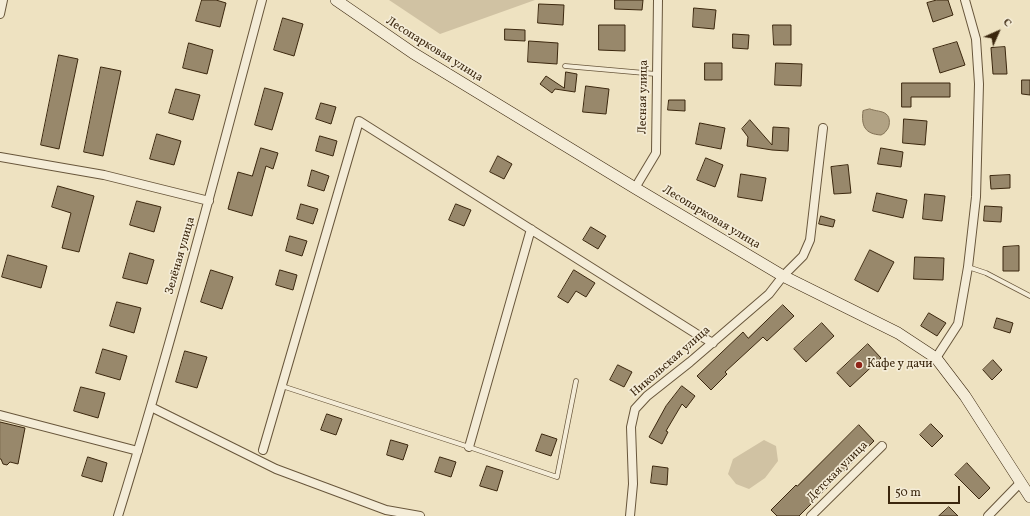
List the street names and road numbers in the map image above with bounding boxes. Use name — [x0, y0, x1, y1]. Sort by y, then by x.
street label: Лесопарковая улица — [383, 14, 485, 86]
street label: Лесная улица — [636, 60, 652, 134]
street label: Лесопарковая улица — [659, 183, 763, 253]
street label: Зелёная улица — [163, 216, 199, 296]
street label: Никольская улица — [628, 323, 714, 401]
street label: Детская улица — [805, 439, 871, 505]

